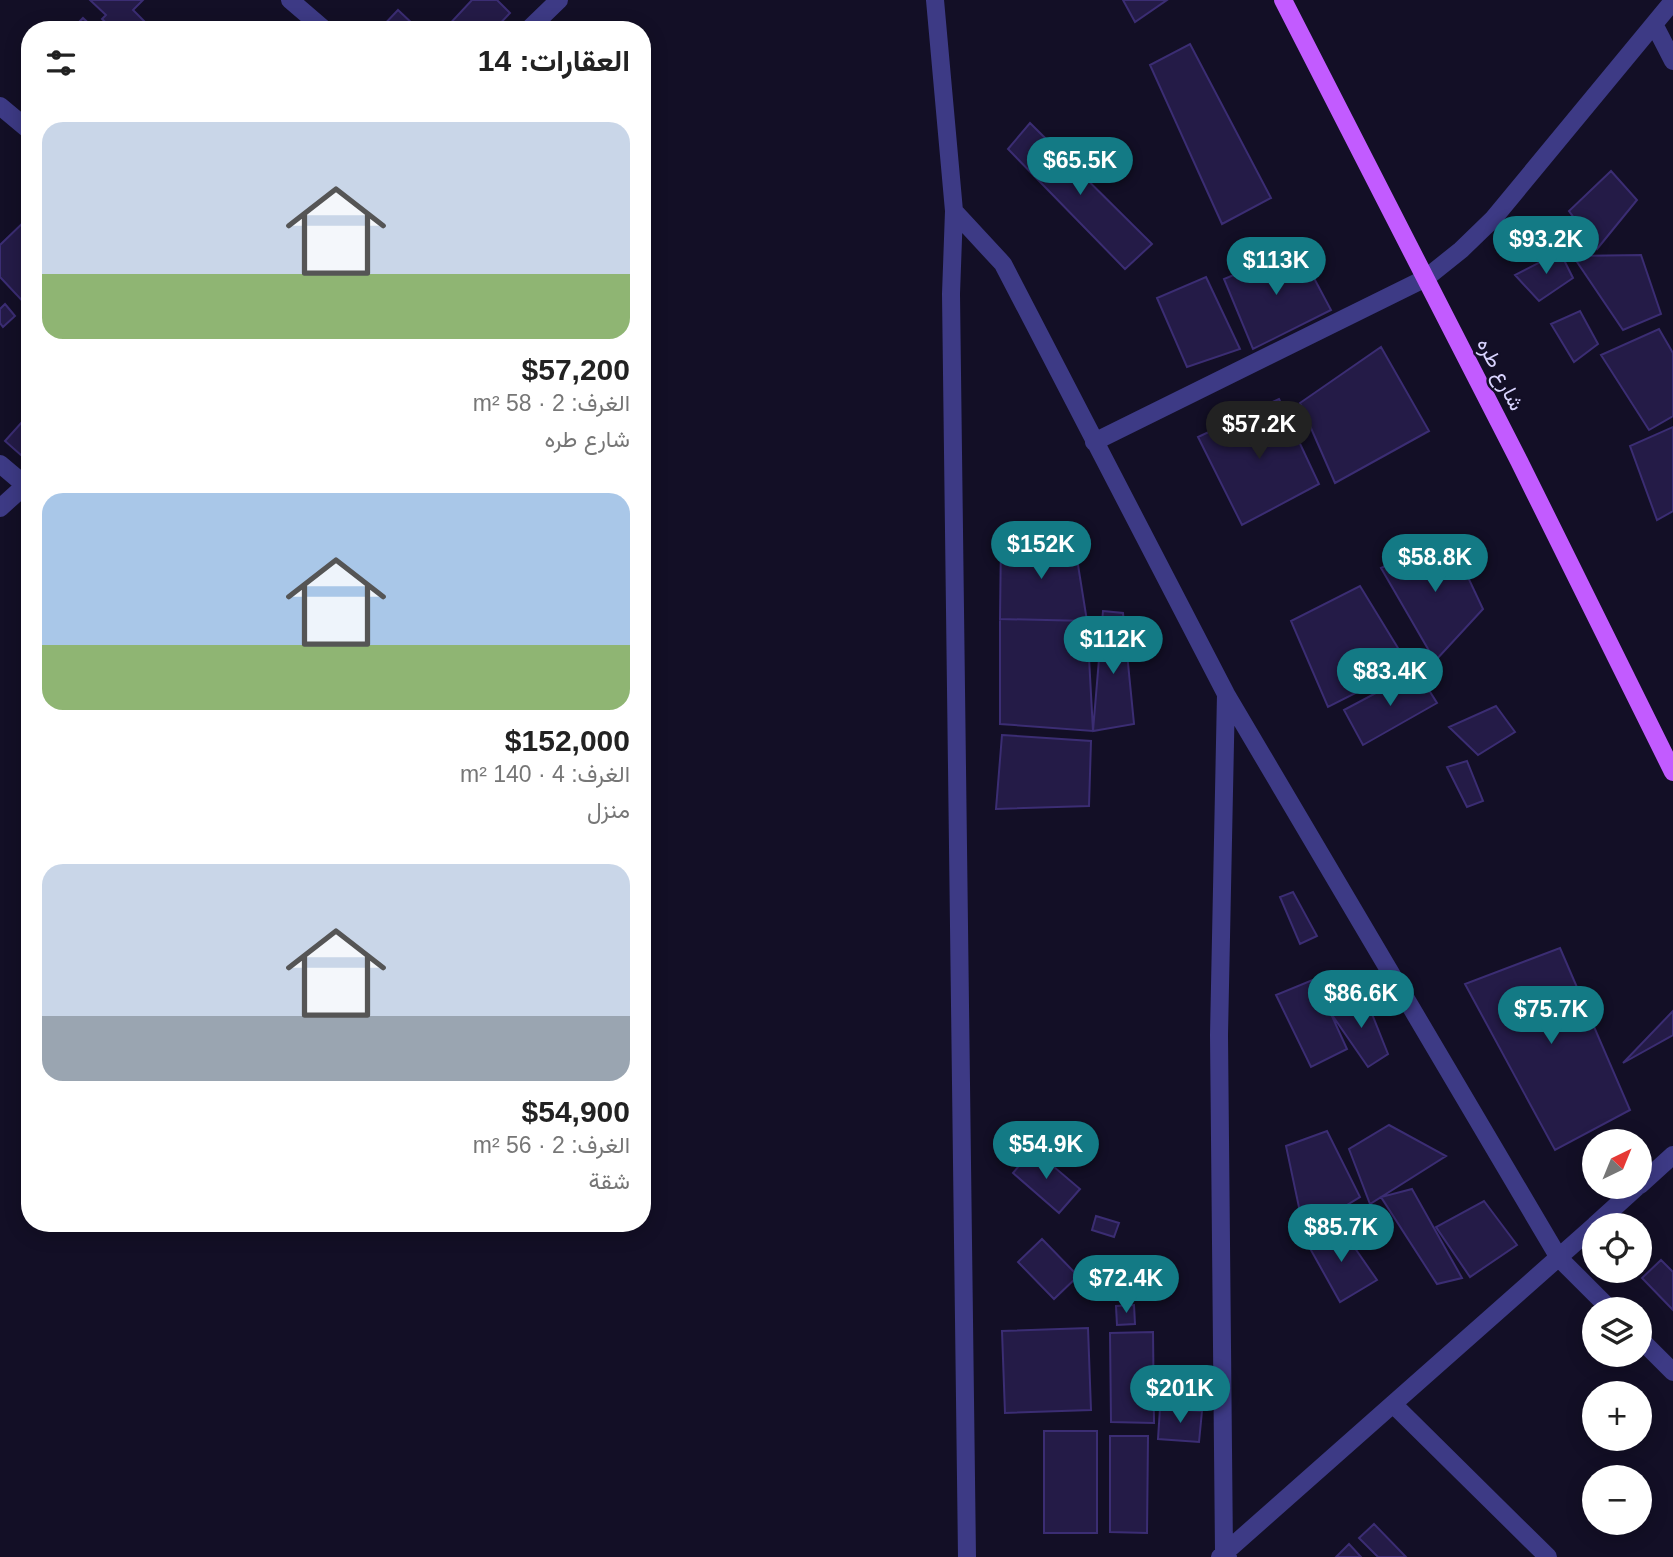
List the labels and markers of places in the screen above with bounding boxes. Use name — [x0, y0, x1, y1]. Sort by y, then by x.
pin: $65.5K — [1023, 138, 1137, 197]
pin: $93.2K — [1489, 216, 1603, 276]
pin: $113K — [1227, 238, 1325, 297]
pin: $57.2K — [1202, 402, 1316, 461]
pin: $152K — [992, 522, 1090, 581]
pin: $58.8K — [1378, 534, 1492, 594]
pin: $112K — [1064, 616, 1162, 676]
pin: $83.4K — [1333, 648, 1447, 708]
pin: $86.6K — [1304, 970, 1418, 1030]
pin: $75.7K — [1494, 986, 1608, 1046]
pin: $54.9K — [989, 1122, 1103, 1181]
pin: $85.7K — [1284, 1204, 1398, 1264]
pin: $72.4K — [1069, 1256, 1183, 1315]
pin: $201K — [1131, 1366, 1229, 1425]

